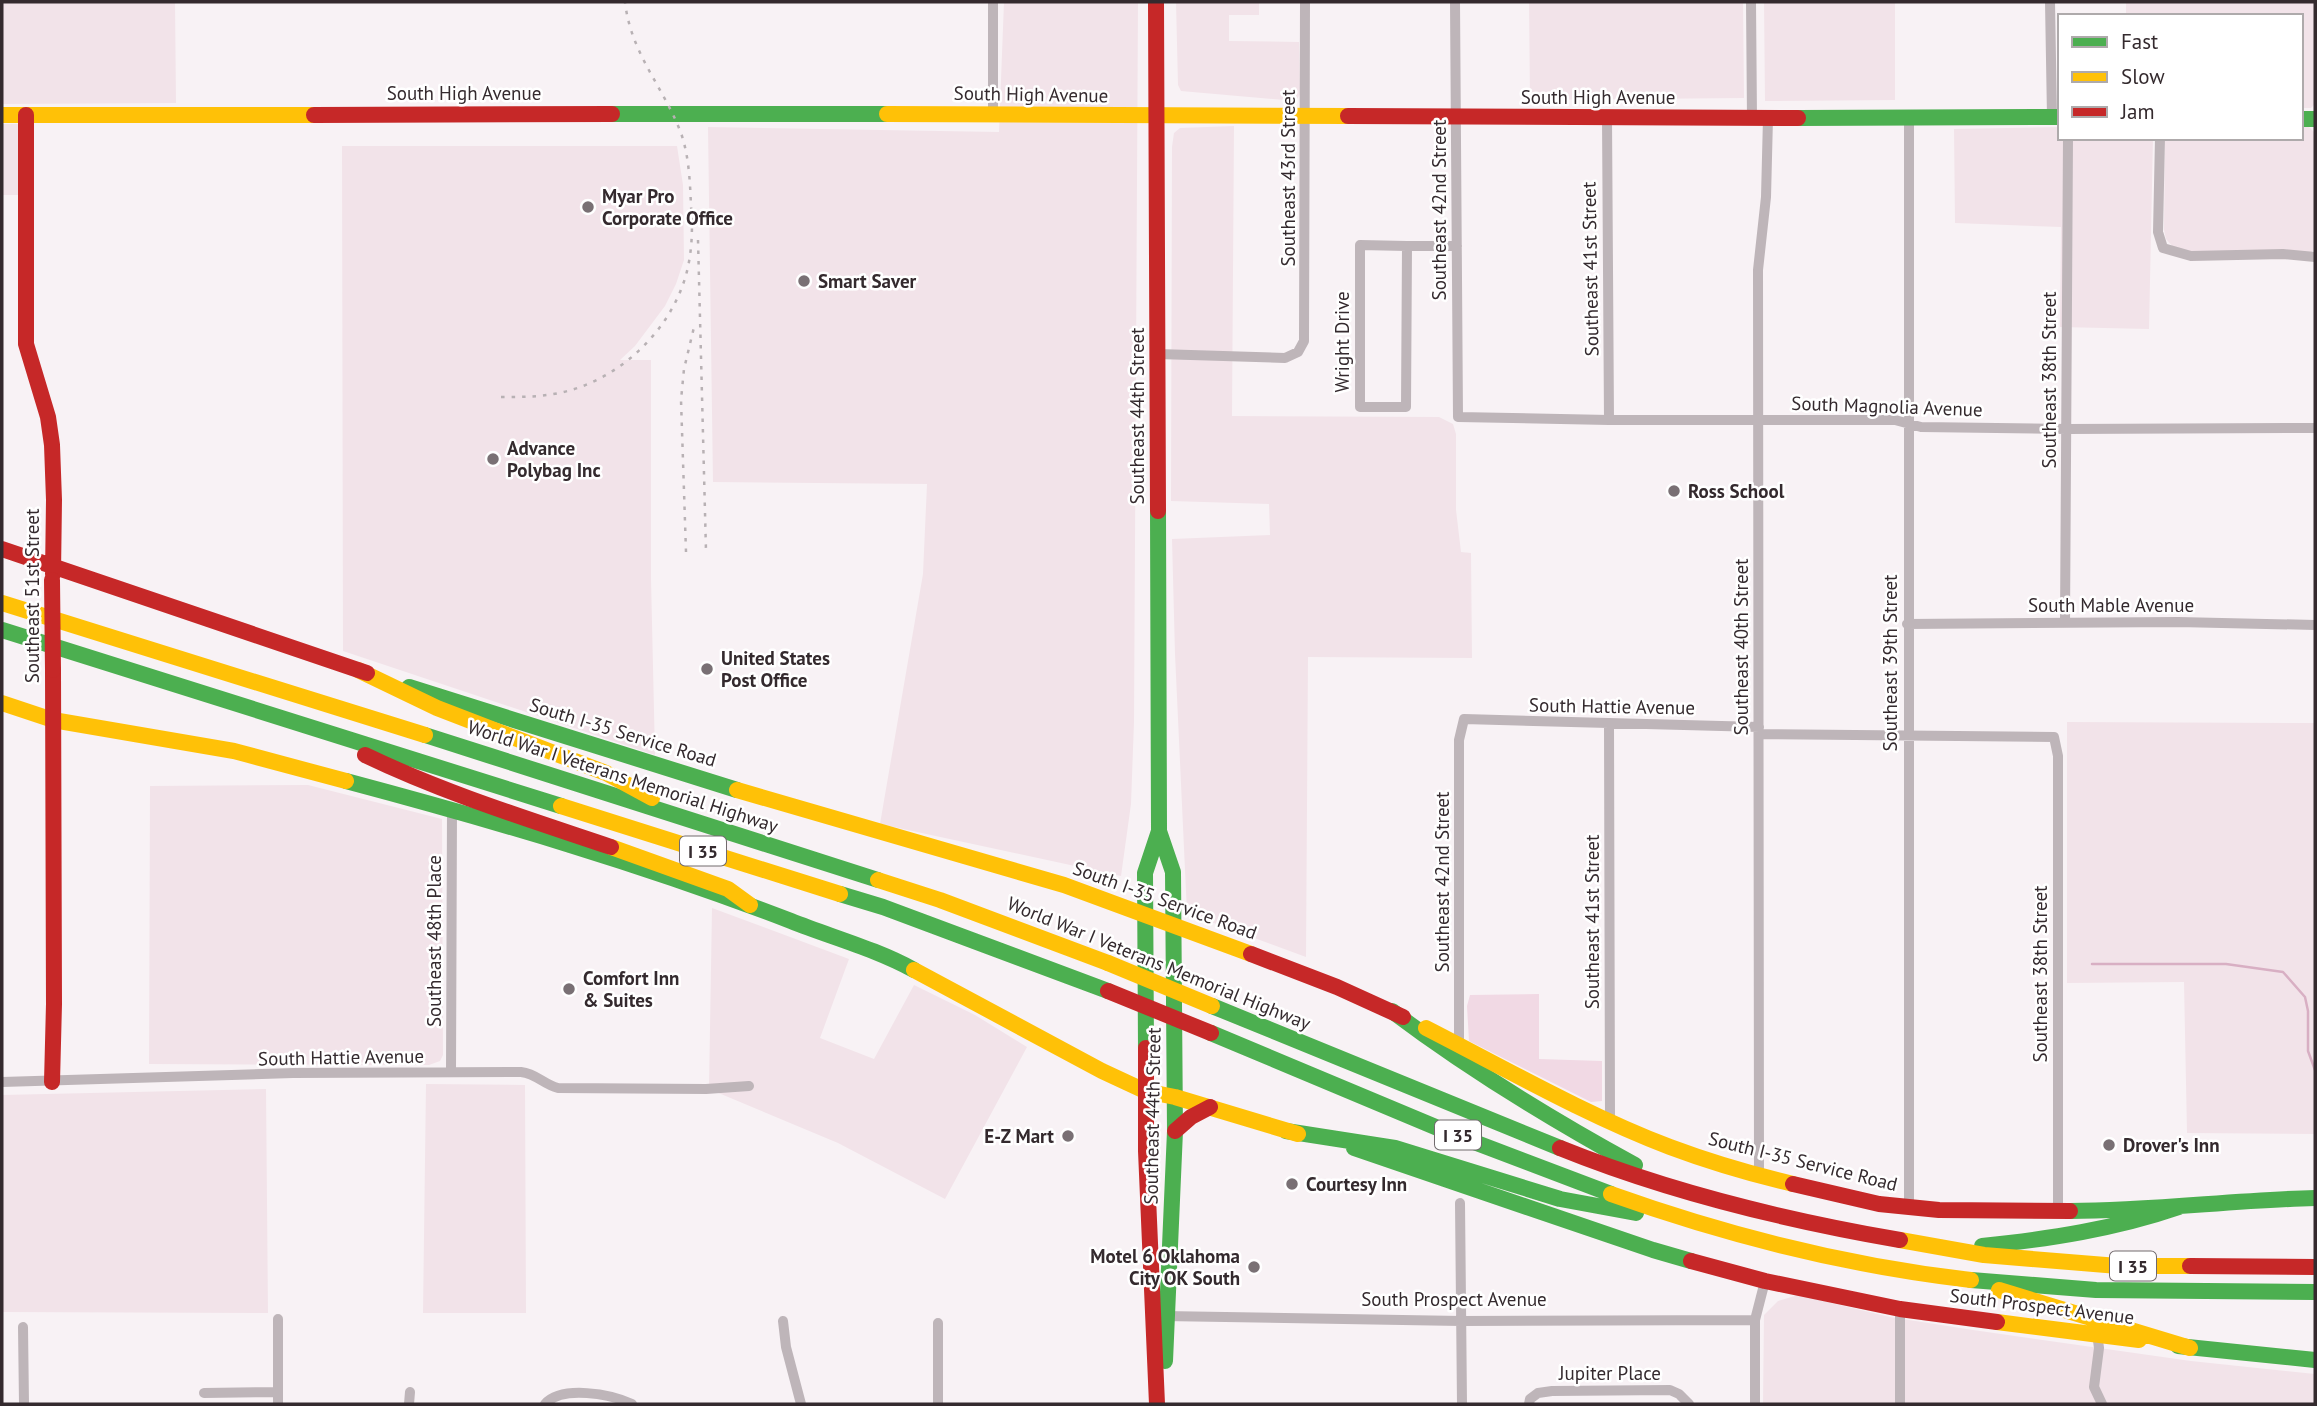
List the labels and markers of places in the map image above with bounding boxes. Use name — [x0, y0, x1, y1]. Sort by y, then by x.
place label: Myar Pro Corporate Office — [602, 184, 733, 230]
marker: Myar Pro Corporate Office — [580, 199, 596, 215]
place label: Smart Saver — [818, 269, 917, 293]
marker: Smart Saver — [796, 273, 812, 289]
place label: Advance Polybag Inc — [507, 436, 601, 482]
marker: Advance Polybag Inc — [485, 451, 501, 467]
place label: Ross School — [1688, 479, 1785, 503]
marker: Ross School — [1666, 483, 1682, 499]
place label: United States Post Office — [721, 646, 830, 692]
marker: United States Post Office — [699, 661, 715, 677]
place label: Comfort Inn & Suites — [583, 966, 679, 1012]
marker: Comfort Inn & Suites — [561, 981, 577, 997]
place label: E-Z Mart — [984, 1124, 1054, 1148]
marker: E-Z Mart — [1060, 1128, 1076, 1144]
place label: Drover's Inn — [2123, 1133, 2220, 1157]
marker: Drover's Inn — [2101, 1137, 2117, 1153]
place label: Courtesy Inn — [1306, 1172, 1407, 1196]
marker: Courtesy Inn — [1284, 1176, 1300, 1192]
place label: Motel 6 Oklahoma City OK South — [1090, 1244, 1240, 1290]
marker: Motel 6 Oklahoma City OK South — [1246, 1259, 1262, 1275]

